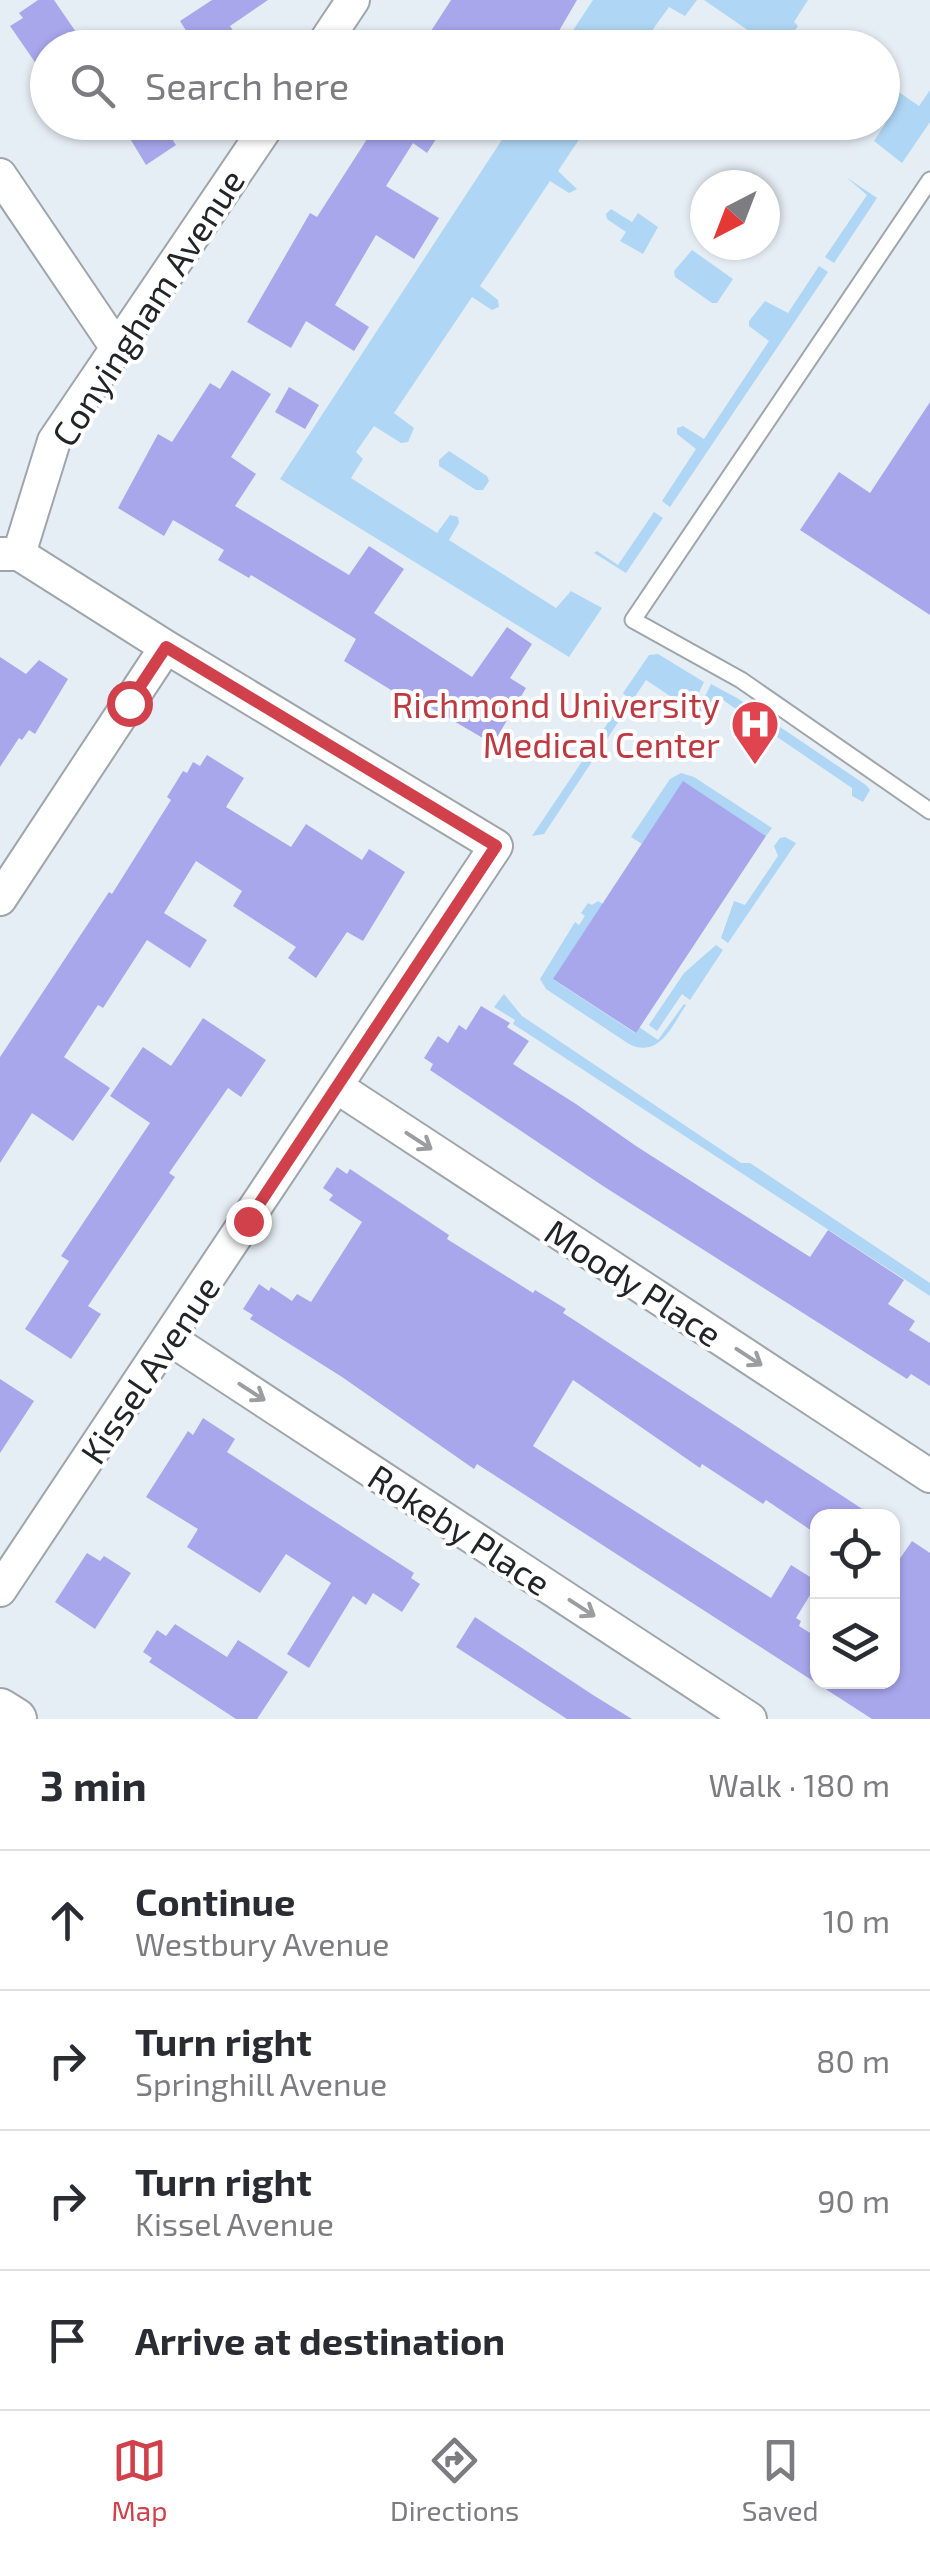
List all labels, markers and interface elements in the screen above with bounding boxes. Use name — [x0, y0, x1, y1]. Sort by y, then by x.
search box — [30, 30, 900, 140]
icon: search — [65, 58, 120, 113]
text: Search here — [145, 62, 349, 108]
street label: Conyingham Avenue — [42, 161, 252, 453]
north arrow — [690, 170, 780, 260]
route start — [107, 681, 153, 727]
place label: Richmond University Medical Center — [392, 683, 720, 765]
hospital icon: Richmond University Medical Center — [729, 698, 781, 766]
one-way arrow — [404, 1130, 432, 1151]
route end — [226, 1199, 272, 1245]
street label: Moody Place — [538, 1209, 730, 1355]
street label: Kissel Avenue — [71, 1267, 227, 1471]
one-way arrow — [735, 1347, 763, 1368]
one-way arrow — [237, 1381, 265, 1402]
street label: Rokeby Place — [361, 1455, 559, 1603]
map controls — [810, 1509, 900, 1689]
button: locate — [810, 1509, 900, 1599]
one-way arrow — [567, 1598, 596, 1619]
button: layers — [810, 1599, 900, 1689]
text: 3 min — [40, 1759, 147, 1809]
text: Walk · 180 m — [709, 1765, 890, 1803]
text: Continue — [135, 1878, 295, 1924]
icon: ahead — [40, 1893, 95, 1948]
text: 10 m — [823, 1901, 890, 1939]
text: Westbury Avenue — [135, 1924, 390, 1962]
text: Turn right — [135, 2018, 312, 2064]
icon: right — [40, 2033, 95, 2088]
text: 80 m — [816, 2041, 890, 2079]
text: Springhill Avenue — [135, 2064, 387, 2102]
text: Turn right — [135, 2158, 312, 2204]
icon: right — [40, 2173, 95, 2228]
text: 90 m — [817, 2181, 890, 2219]
text: Kissel Avenue — [135, 2204, 334, 2242]
icon: arrive — [40, 2313, 95, 2368]
text: Arrive at destination — [135, 2317, 505, 2363]
tab: Map — [111, 2433, 167, 2527]
tab: Directions — [390, 2433, 519, 2527]
tab: Saved — [742, 2433, 819, 2527]

